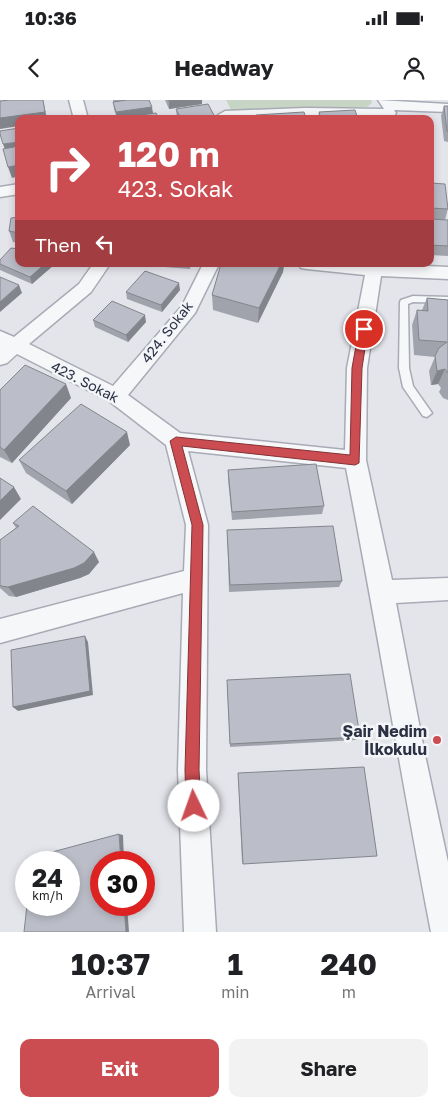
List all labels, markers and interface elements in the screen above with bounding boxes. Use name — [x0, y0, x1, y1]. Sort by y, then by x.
text: 10:36 — [25, 6, 77, 29]
icon: back — [20, 54, 48, 82]
text: Headway — [174, 54, 274, 81]
icon: person — [400, 54, 428, 82]
text: 120 m — [118, 133, 220, 175]
icon: right — [35, 135, 100, 200]
text: 423. Sokak — [118, 175, 234, 202]
icon: left — [91, 230, 119, 258]
text: Then — [35, 233, 81, 256]
street label: 424. Sokak — [137, 297, 196, 366]
pin — [343, 308, 385, 350]
icon: arrive — [350, 315, 378, 343]
street label: 423. Sokak — [49, 357, 122, 406]
place label: Şair Nedim İlkokulu — [343, 721, 427, 759]
marker: Şair Nedim İlkokulu — [431, 734, 443, 746]
position arrow — [167, 779, 219, 831]
speed limit sign: 30 — [90, 851, 155, 916]
text: 24 — [32, 862, 63, 893]
text: km/h — [32, 888, 63, 903]
text: 10:37 — [71, 946, 150, 982]
text: 1 — [228, 946, 243, 982]
text: 240 — [320, 946, 377, 982]
text: Arrival — [86, 982, 136, 1002]
text: min — [221, 982, 249, 1002]
text: m — [342, 982, 356, 1002]
button: Exit — [20, 1039, 219, 1097]
button: Share — [229, 1039, 428, 1097]

